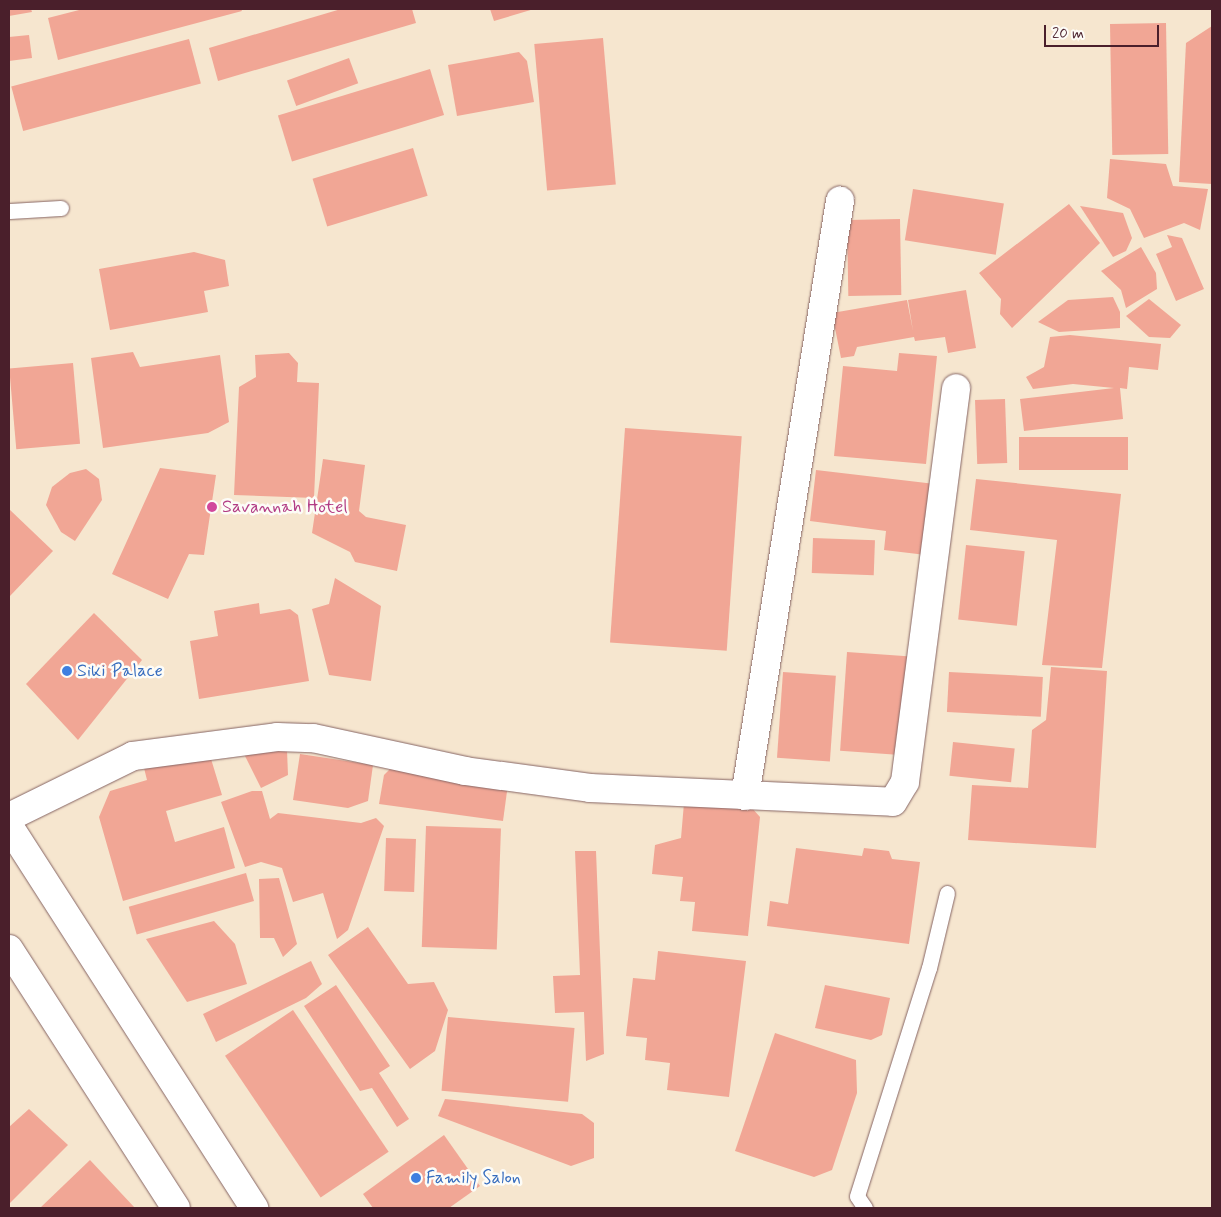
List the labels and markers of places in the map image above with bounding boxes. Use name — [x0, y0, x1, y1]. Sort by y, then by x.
place label: Savannah Hotel — [222, 496, 343, 518]
marker: Savannah Hotel — [206, 501, 218, 513]
place label: Siki Palace — [77, 660, 158, 682]
marker: Siki Palace — [61, 665, 73, 677]
place label: Family Salon — [426, 1167, 527, 1189]
marker: Family Salon — [410, 1172, 422, 1184]

